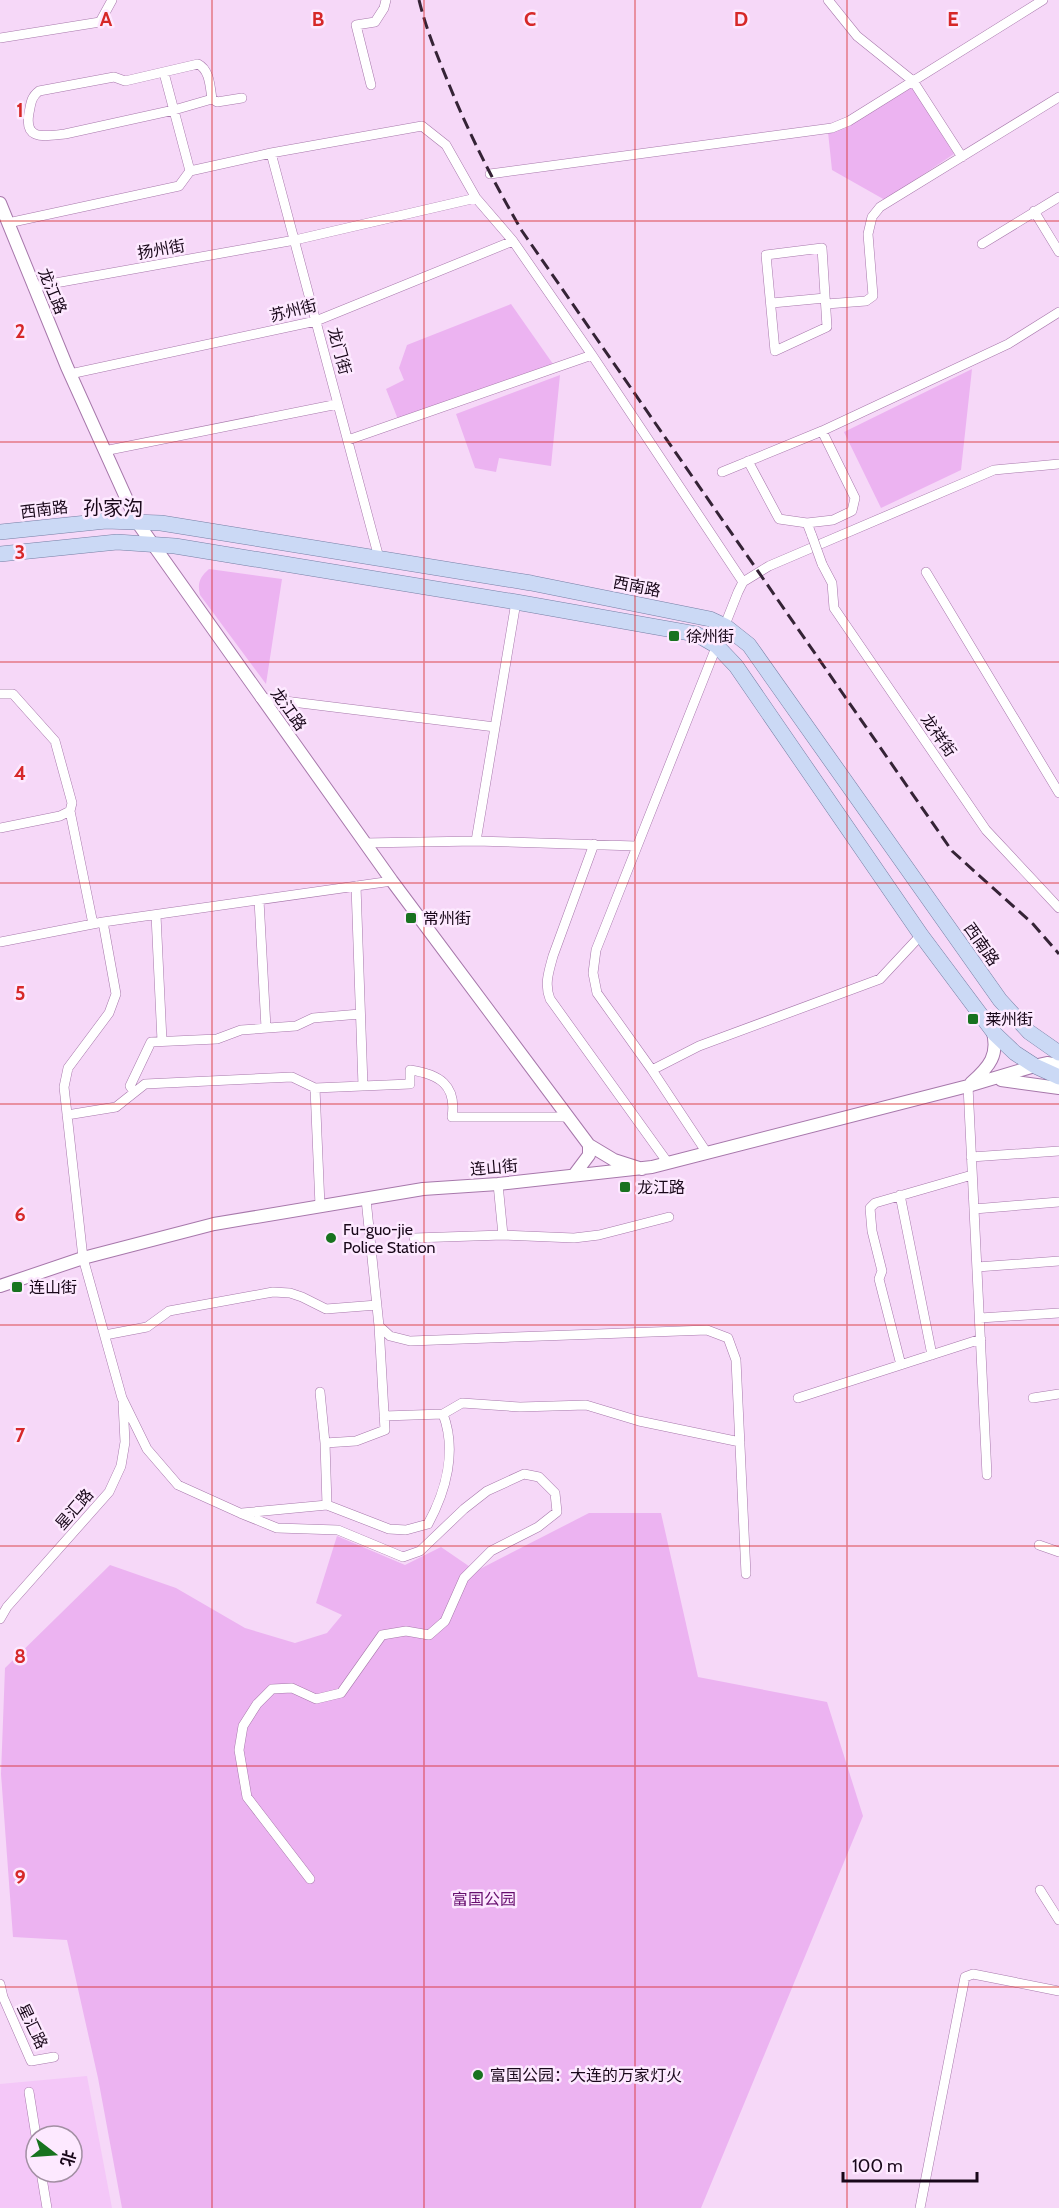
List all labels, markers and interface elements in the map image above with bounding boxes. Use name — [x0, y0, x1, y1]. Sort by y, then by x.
text: A — [100, 7, 113, 31]
text: B — [312, 7, 324, 31]
text: C — [524, 7, 536, 31]
text: D — [734, 7, 748, 31]
text: E — [947, 7, 959, 31]
text: 1 — [16, 98, 24, 122]
street label: 扬州街 — [136, 236, 186, 263]
street label: 龙江路 — [34, 265, 71, 317]
street label: 苏州街 — [268, 295, 319, 326]
text: 2 — [15, 319, 25, 343]
street label: 龙门街 — [324, 325, 355, 377]
district label: 孙家沟 — [83, 496, 143, 520]
street label: 西南路 — [19, 497, 69, 522]
text: 3 — [15, 540, 25, 564]
street label: 西南路 — [612, 573, 662, 600]
place label: 徐州街 — [686, 627, 734, 646]
marker: 徐州街 — [667, 629, 681, 643]
street label: 龙江路 — [267, 684, 310, 734]
street label: 龙祥街 — [917, 710, 960, 760]
text: 4 — [14, 761, 26, 785]
place label: 常州街 — [423, 909, 471, 928]
marker: 常州街 — [404, 911, 418, 925]
street label: 西南路 — [960, 919, 1003, 969]
text: 5 — [15, 981, 25, 1005]
place label: 莱州街 — [985, 1010, 1033, 1029]
marker: 莱州街 — [966, 1012, 980, 1026]
street label: 连山街 — [469, 1156, 519, 1179]
place label: 龙江路 — [637, 1178, 685, 1197]
marker: 龙江路 — [618, 1180, 632, 1194]
text: 6 — [14, 1202, 26, 1226]
place label: Fu-guo-jie Police Station — [343, 1220, 435, 1257]
marker: Fu-guo-jie Police Station — [324, 1231, 338, 1245]
place label: 连山街 — [29, 1278, 77, 1297]
marker: 连山街 — [10, 1280, 24, 1294]
text: 7 — [15, 1423, 26, 1447]
street label: 星汇路 — [51, 1485, 97, 1534]
text: 8 — [14, 1644, 26, 1668]
text: 9 — [14, 1865, 26, 1889]
park label: 富国公园 — [452, 1890, 516, 1909]
street label: 星汇路 — [13, 2000, 52, 2052]
place label: 富国公园：大连的万家灯火 — [490, 2066, 682, 2085]
marker: 富国公园：大连的万家灯火 — [471, 2068, 485, 2082]
north arrow — [24, 2124, 84, 2184]
scale bar — [843, 2145, 976, 2183]
text: 北 — [56, 2148, 79, 2169]
text: 100 m — [852, 2155, 903, 2177]

